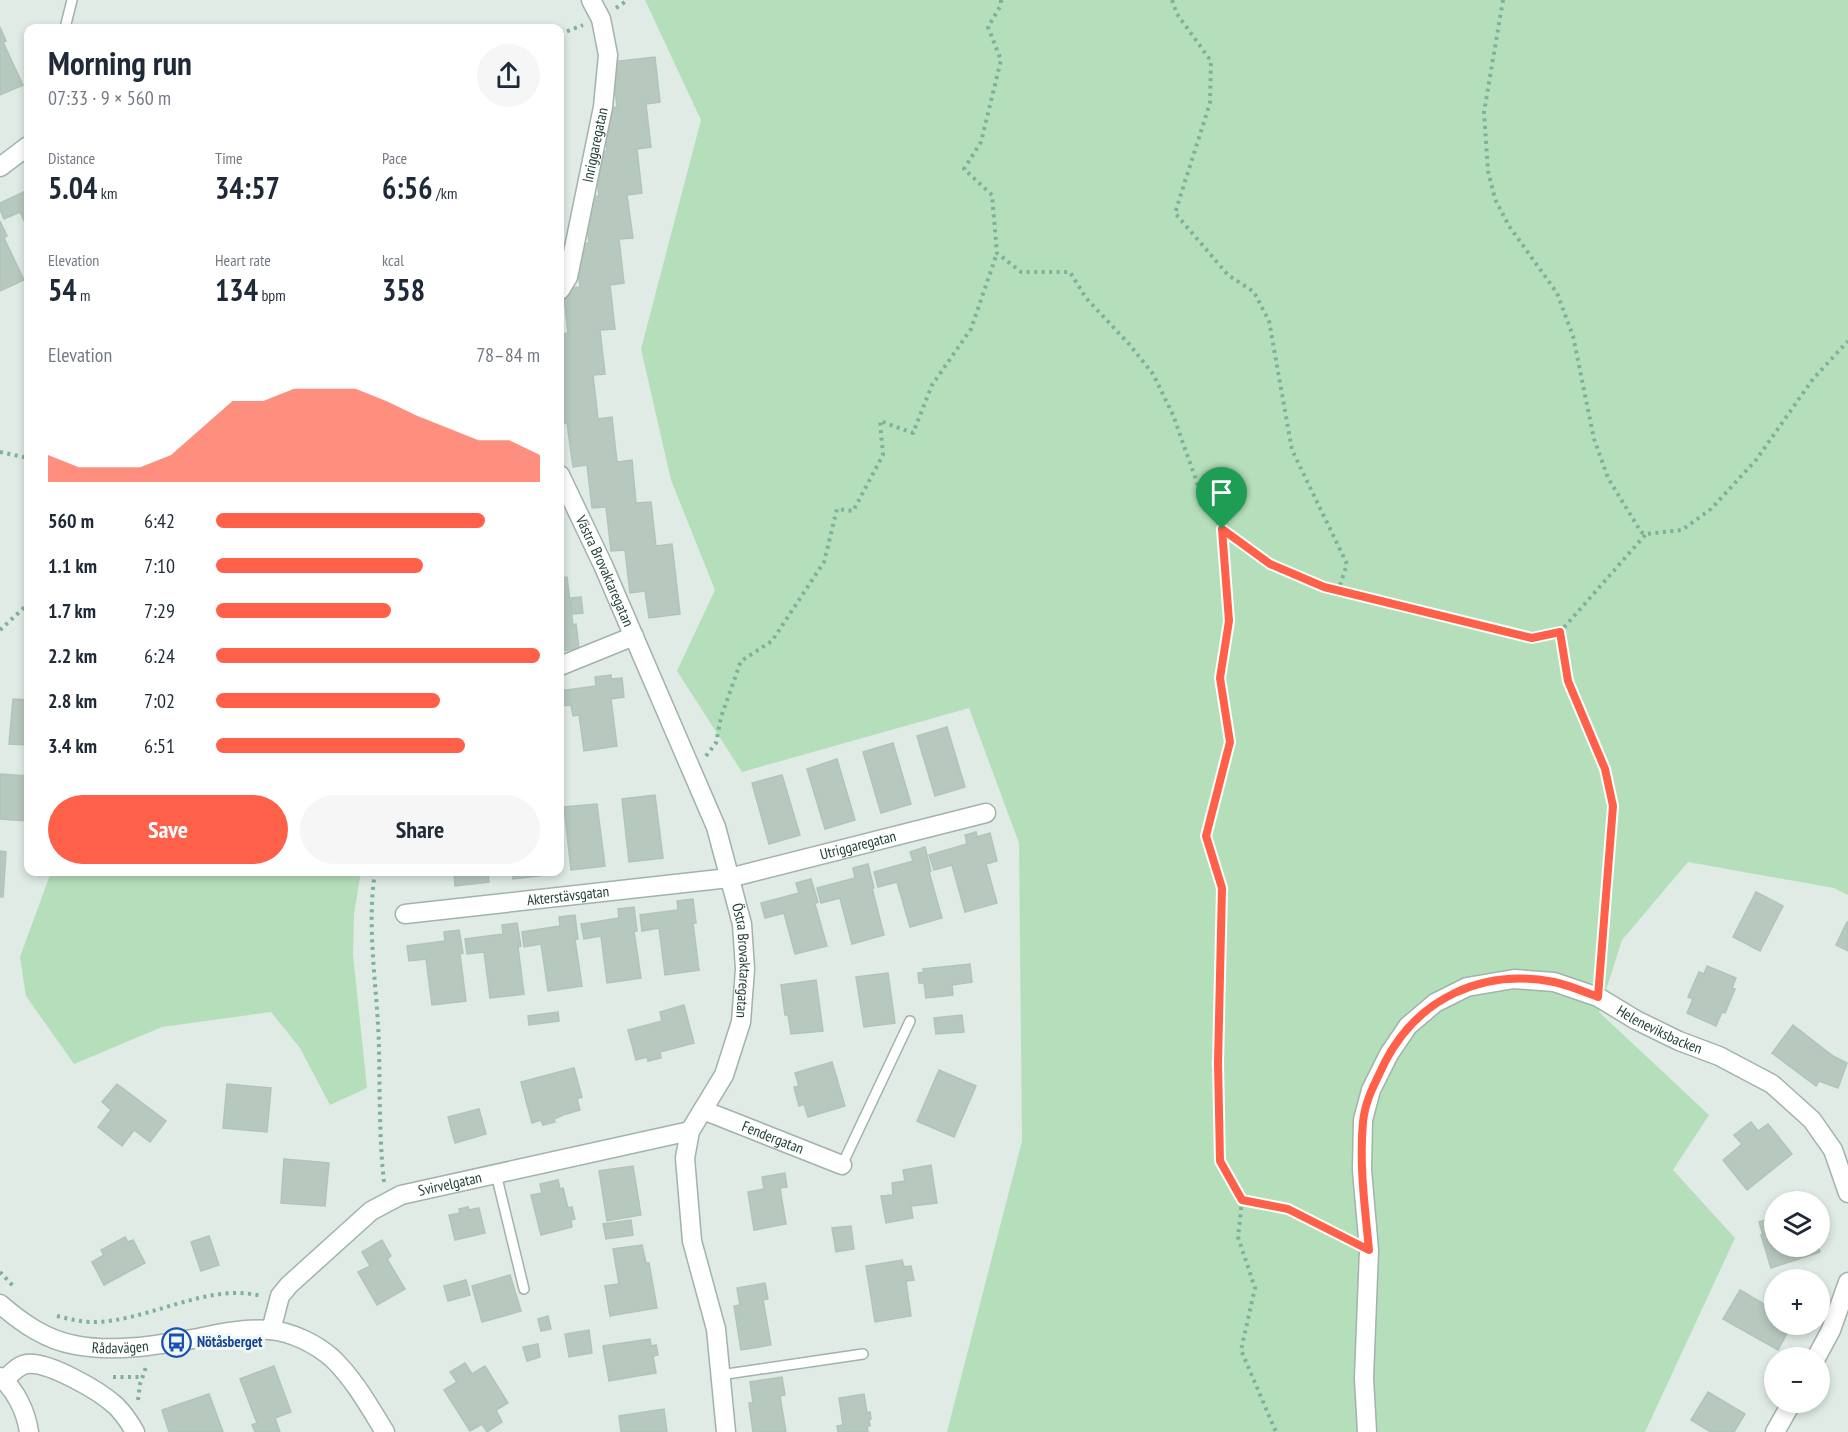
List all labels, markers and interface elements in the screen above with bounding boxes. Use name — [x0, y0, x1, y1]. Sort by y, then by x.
text: Morning run — [48, 41, 192, 84]
button: share — [477, 44, 540, 107]
text: 07:33 · 9 × 560 m — [48, 85, 171, 111]
street label: Inriggaregatan — [578, 106, 612, 184]
text: Distance — [48, 148, 95, 168]
text: Time — [215, 148, 243, 168]
text: Pace — [382, 148, 407, 168]
text: 5.04 — [48, 168, 97, 207]
text: 34:57 — [215, 168, 280, 207]
text: 6:56 — [382, 168, 433, 207]
text: km — [97, 183, 117, 203]
text: /km — [433, 183, 457, 203]
text: Elevation — [48, 250, 99, 270]
text: Heart rate — [215, 250, 271, 270]
text: kcal — [382, 250, 404, 270]
text: 54 — [48, 270, 77, 309]
text: 134 — [215, 270, 258, 309]
text: 358 — [382, 270, 425, 309]
text: m — [77, 285, 91, 305]
text: bpm — [258, 285, 286, 305]
text: Elevation — [48, 342, 112, 368]
text: 78–84 m — [476, 342, 540, 368]
pin — [1196, 467, 1247, 529]
icon: arrive — [1205, 476, 1238, 509]
text: 560 m — [48, 508, 94, 534]
text: 6:42 — [144, 508, 175, 534]
street label: Västra Brovaktaregatan — [571, 511, 638, 629]
text: 1.1 km — [48, 553, 97, 579]
text: 7:10 — [144, 553, 175, 579]
text: 1.7 km — [48, 598, 96, 624]
text: 7:29 — [144, 598, 175, 624]
text: 2.2 km — [48, 643, 97, 669]
text: 6:24 — [144, 643, 175, 669]
text: 2.8 km — [48, 688, 97, 714]
text: 7:02 — [144, 688, 175, 714]
text: 3.4 km — [48, 733, 97, 759]
text: 6:51 — [144, 733, 175, 759]
button: Save — [48, 795, 288, 864]
button: Share — [300, 795, 540, 864]
street label: Utriggaregatan — [818, 826, 898, 864]
street label: Akterstävsgatan — [526, 881, 610, 909]
street label: Östra Brovaktaregatan — [728, 901, 755, 1019]
street label: Heleneviksbacken — [1613, 1001, 1705, 1058]
street label: Fendergatan — [739, 1116, 807, 1158]
street label: Svirvelgatan — [416, 1167, 483, 1200]
map controls — [1764, 1191, 1830, 1413]
button: layers — [1764, 1191, 1830, 1257]
button: + — [1764, 1269, 1830, 1335]
bus stop icon: Nötåsberget — [160, 1326, 192, 1358]
place label: Nötåsberget — [197, 1332, 263, 1351]
street label: Rådavägen — [91, 1336, 150, 1357]
button: − — [1764, 1347, 1830, 1413]

